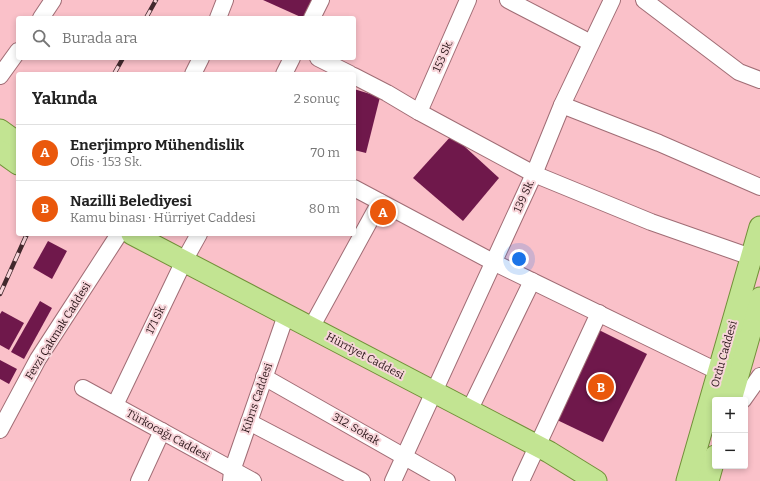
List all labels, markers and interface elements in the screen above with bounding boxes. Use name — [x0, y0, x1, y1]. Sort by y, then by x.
search box — [16, 16, 356, 60]
icon: search — [30, 27, 52, 49]
text: Burada ara — [62, 29, 138, 47]
street label: 153 Sk. — [430, 38, 456, 74]
text: Yakında — [32, 88, 97, 109]
text: 2 sonuç — [294, 91, 340, 106]
text: Enerjimpro Mühendislik — [70, 136, 244, 154]
text: A — [40, 145, 50, 160]
text: 70 m — [310, 145, 340, 160]
text: Ofis · 153 Sk. — [70, 154, 142, 169]
street label: 139 Sk. — [511, 178, 537, 214]
text: Nazilli Belediyesi — [70, 192, 192, 210]
pin: A — [370, 197, 396, 227]
text: B — [41, 201, 49, 216]
text: 80 m — [309, 201, 340, 216]
text: Kamu binası · Hürriyet Caddesi — [70, 210, 256, 225]
your location — [509, 249, 529, 269]
street label: Fevzi Çakmak Caddesi — [23, 279, 94, 382]
street label: 171 Sk. — [143, 302, 169, 336]
street label: Ordu Caddesi — [708, 319, 740, 389]
street label: Hürriyet Caddesi — [324, 330, 407, 382]
street label: Kıbrıs Caddesi — [239, 361, 275, 435]
pin: B — [588, 372, 614, 402]
map controls — [712, 397, 748, 469]
button: + — [712, 397, 748, 433]
street label: Türkocağı Caddesi — [124, 407, 213, 464]
street label: 312. Sokak — [330, 410, 383, 448]
button: − — [712, 433, 748, 469]

